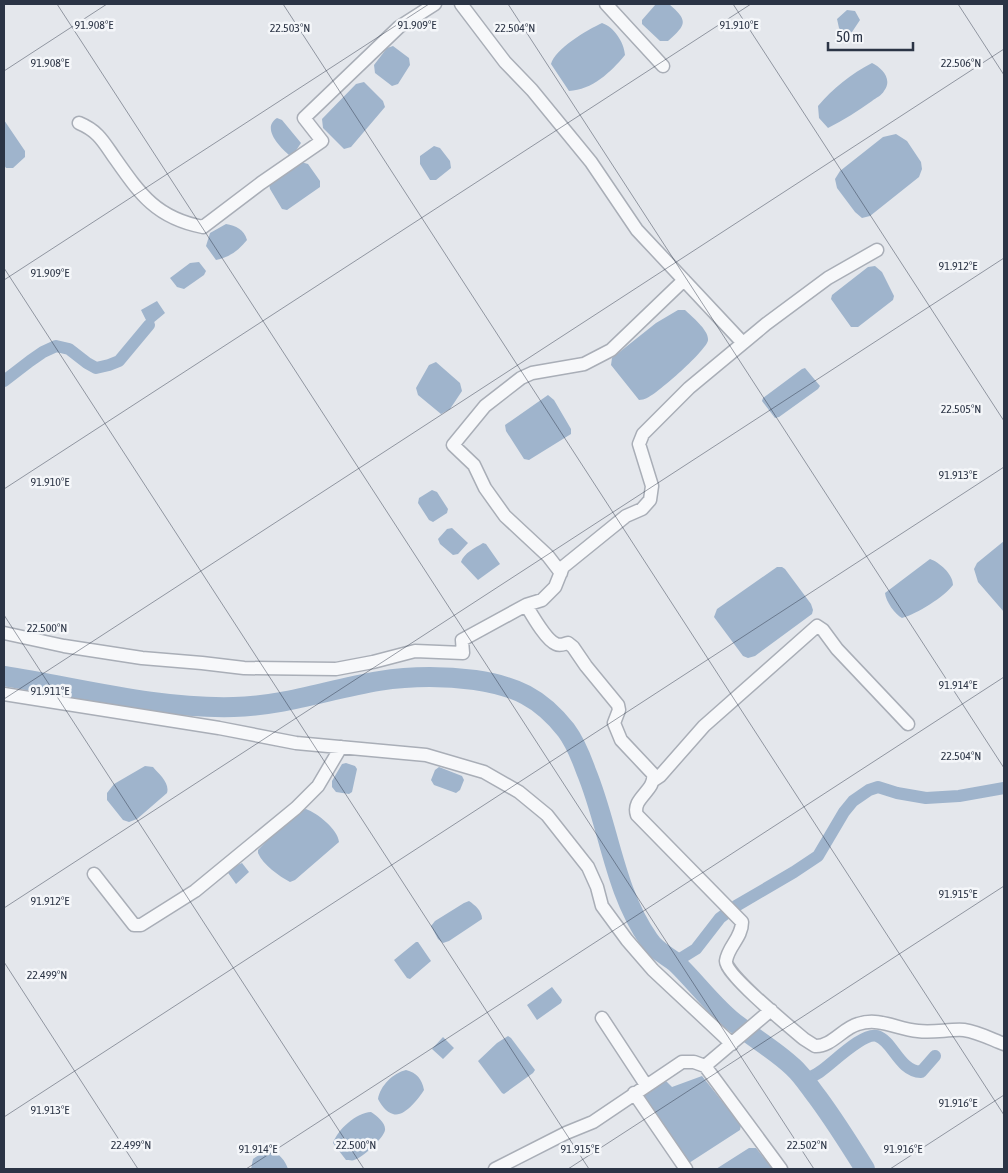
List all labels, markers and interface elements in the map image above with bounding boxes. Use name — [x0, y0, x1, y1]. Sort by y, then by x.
text: 91.908°E — [75, 18, 113, 32]
text: 91.909°E — [398, 18, 436, 32]
text: 91.910°E — [720, 18, 758, 32]
scale bar — [828, 20, 913, 52]
text: 22.503°N — [270, 21, 310, 35]
text: 22.504°N — [495, 21, 535, 35]
text: 50 m — [836, 28, 863, 45]
text: 91.908°E — [31, 56, 69, 70]
text: 22.506°N — [941, 56, 981, 70]
text: 91.912°E — [939, 259, 977, 273]
text: 91.909°E — [31, 266, 69, 280]
text: 22.505°N — [941, 402, 981, 416]
text: 91.913°E — [939, 468, 977, 482]
text: 91.910°E — [31, 475, 69, 489]
text: 22.500°N — [27, 621, 67, 635]
text: 91.914°E — [939, 678, 977, 692]
text: 91.911°E — [31, 684, 69, 698]
text: 22.504°N — [941, 749, 981, 763]
text: 91.915°E — [939, 887, 977, 901]
text: 91.912°E — [31, 894, 69, 908]
text: 22.499°N — [27, 968, 67, 982]
text: 91.916°E — [939, 1096, 977, 1110]
text: 91.913°E — [31, 1103, 69, 1117]
text: 22.499°N — [111, 1138, 151, 1152]
text: 22.500°N — [336, 1138, 376, 1152]
text: 22.502°N — [787, 1138, 827, 1152]
text: 91.914°E — [239, 1142, 277, 1156]
text: 91.915°E — [561, 1142, 599, 1156]
text: 91.916°E — [884, 1142, 922, 1156]

